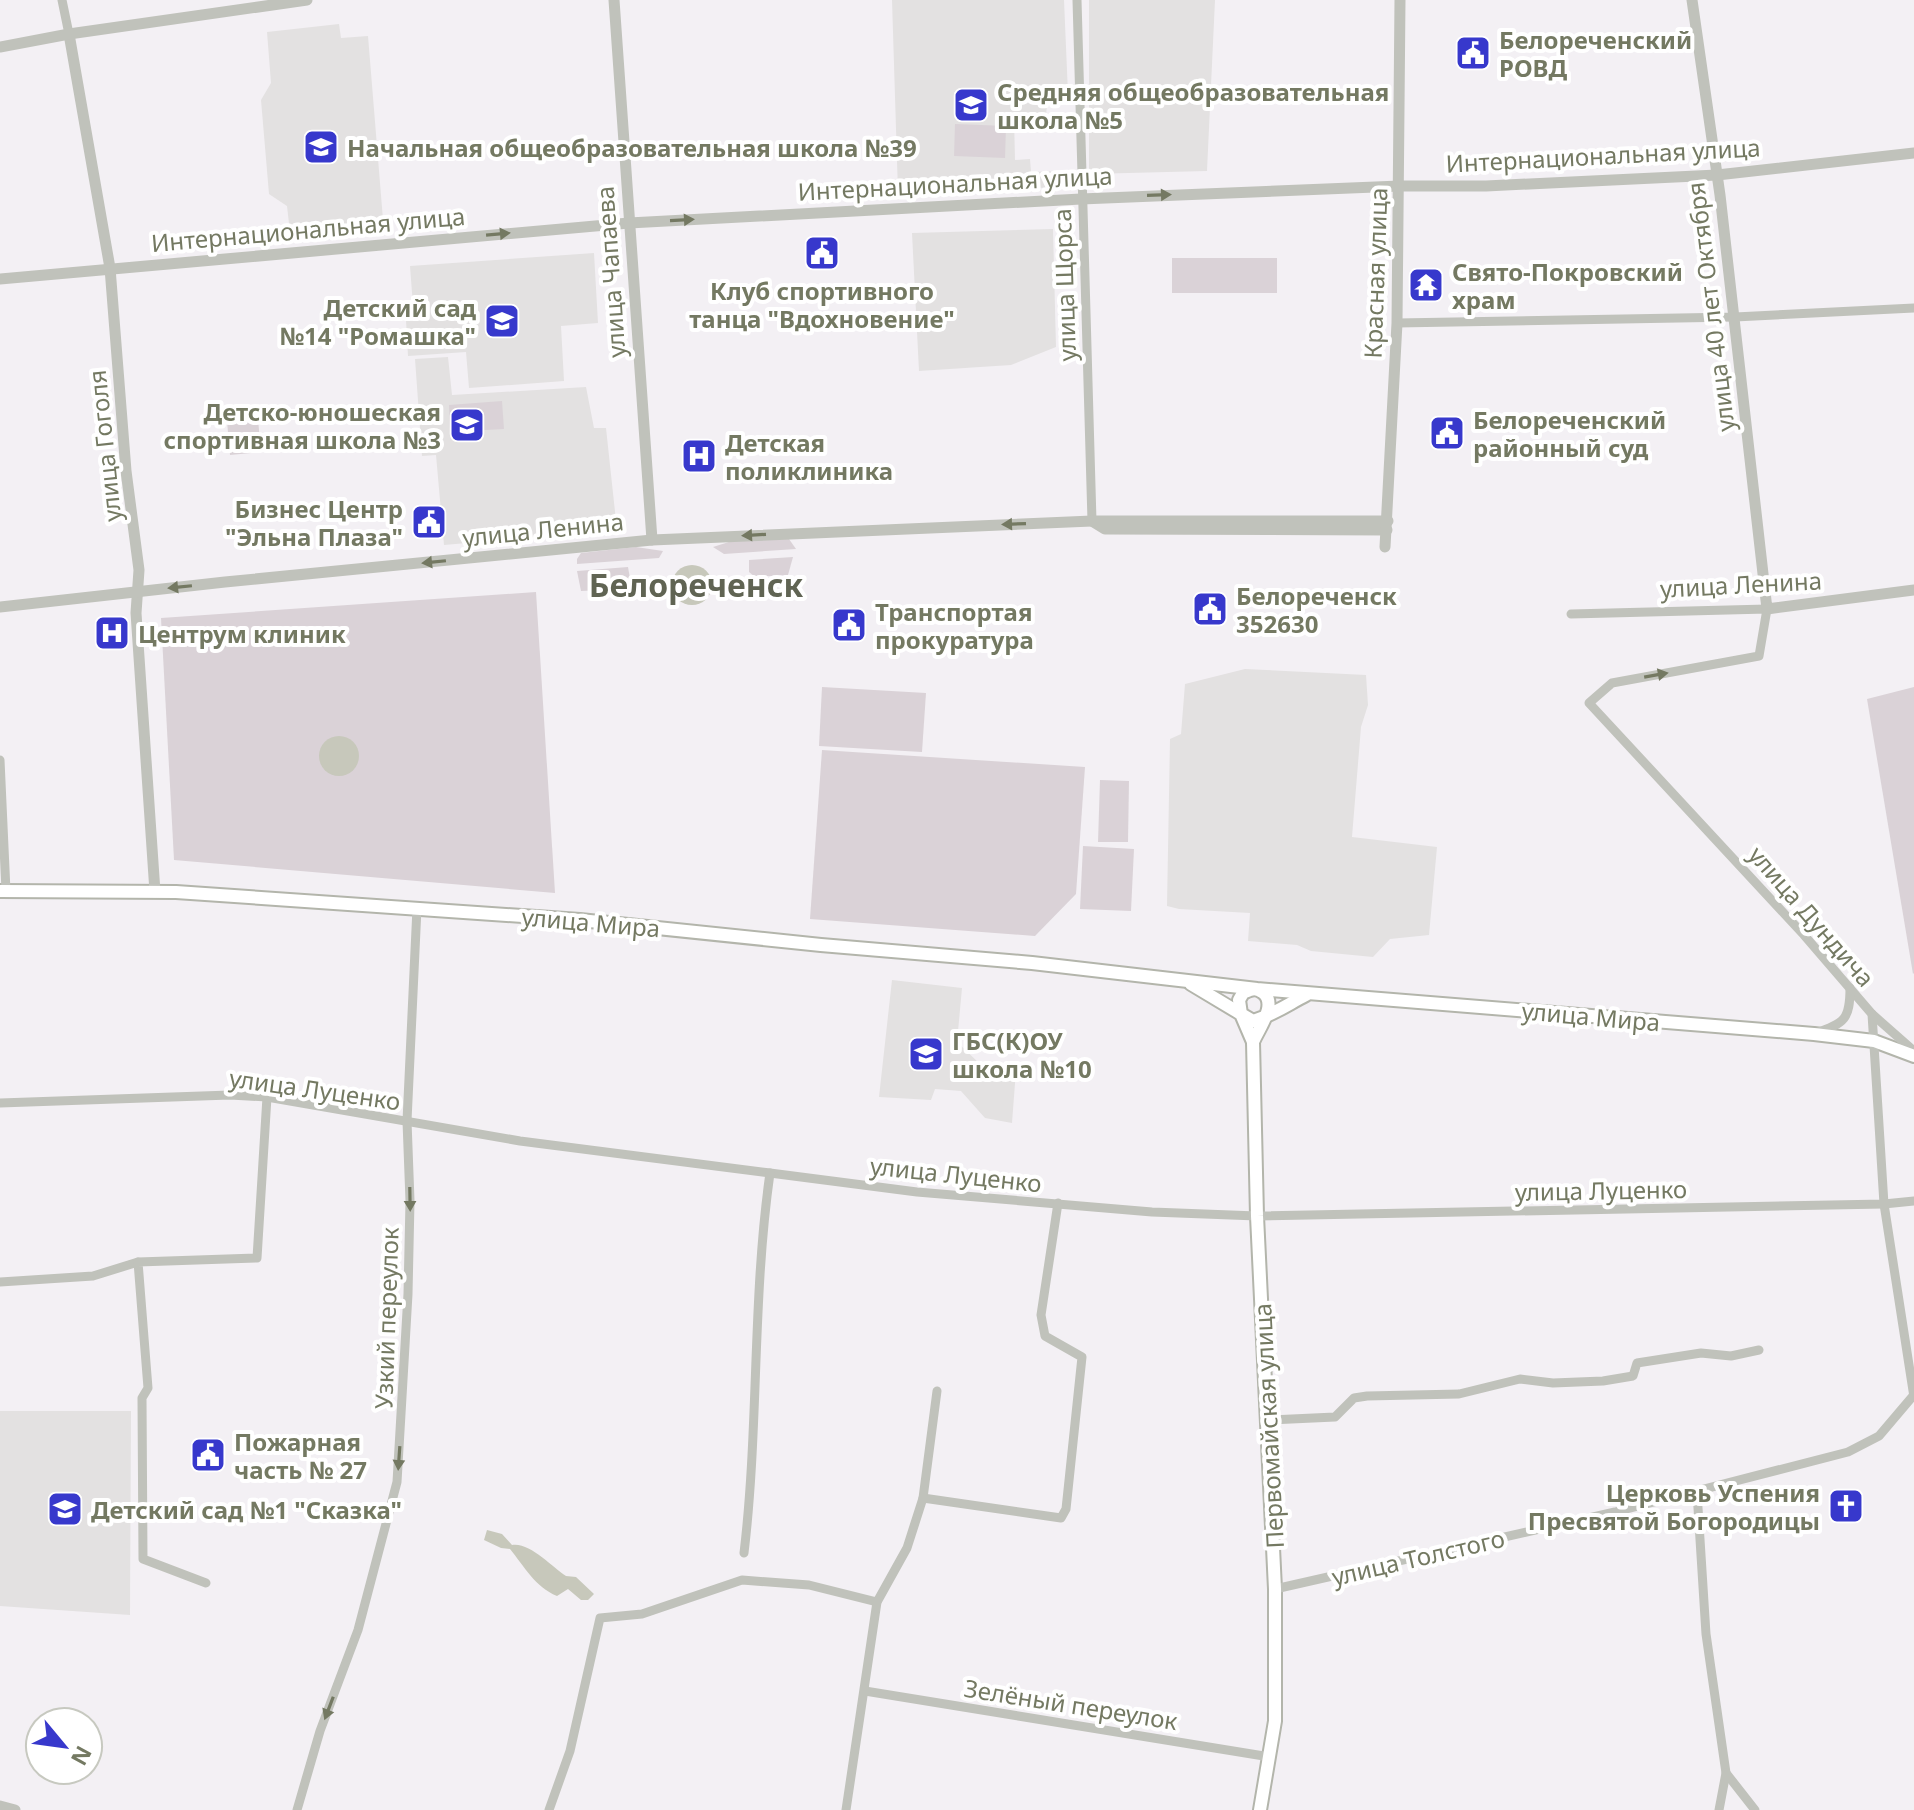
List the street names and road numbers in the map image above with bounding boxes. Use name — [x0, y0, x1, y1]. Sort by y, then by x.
street label: Интернациональная улица — [1445, 130, 1761, 180]
street label: Интернациональная улица — [797, 158, 1113, 208]
street label: улица 40 лет Октября — [1678, 180, 1742, 434]
street label: улица Чапаева — [588, 185, 632, 359]
street label: Красная улица — [1356, 187, 1394, 359]
street label: Интернациональная улица — [150, 199, 466, 259]
street label: улица Щорса — [1045, 208, 1083, 362]
street label: улица Гоголя — [80, 369, 128, 523]
street label: улица Ленина — [461, 504, 625, 554]
street label: улица Ленина — [1659, 563, 1823, 605]
street label: улица Дундича — [1742, 839, 1882, 993]
street label: улица Мира — [520, 900, 662, 944]
street label: улица Мира — [1520, 994, 1662, 1038]
street label: улица Луценко — [227, 1061, 403, 1117]
street label: улица Луценко — [869, 1149, 1043, 1199]
street label: улица Луценко — [1515, 1172, 1687, 1208]
street label: Узкий переулок — [366, 1226, 406, 1409]
street label: Первомайская улица — [1245, 1303, 1291, 1549]
street label: улица Толстого — [1328, 1521, 1508, 1593]
street label: Зелёный переулок — [962, 1671, 1180, 1737]

